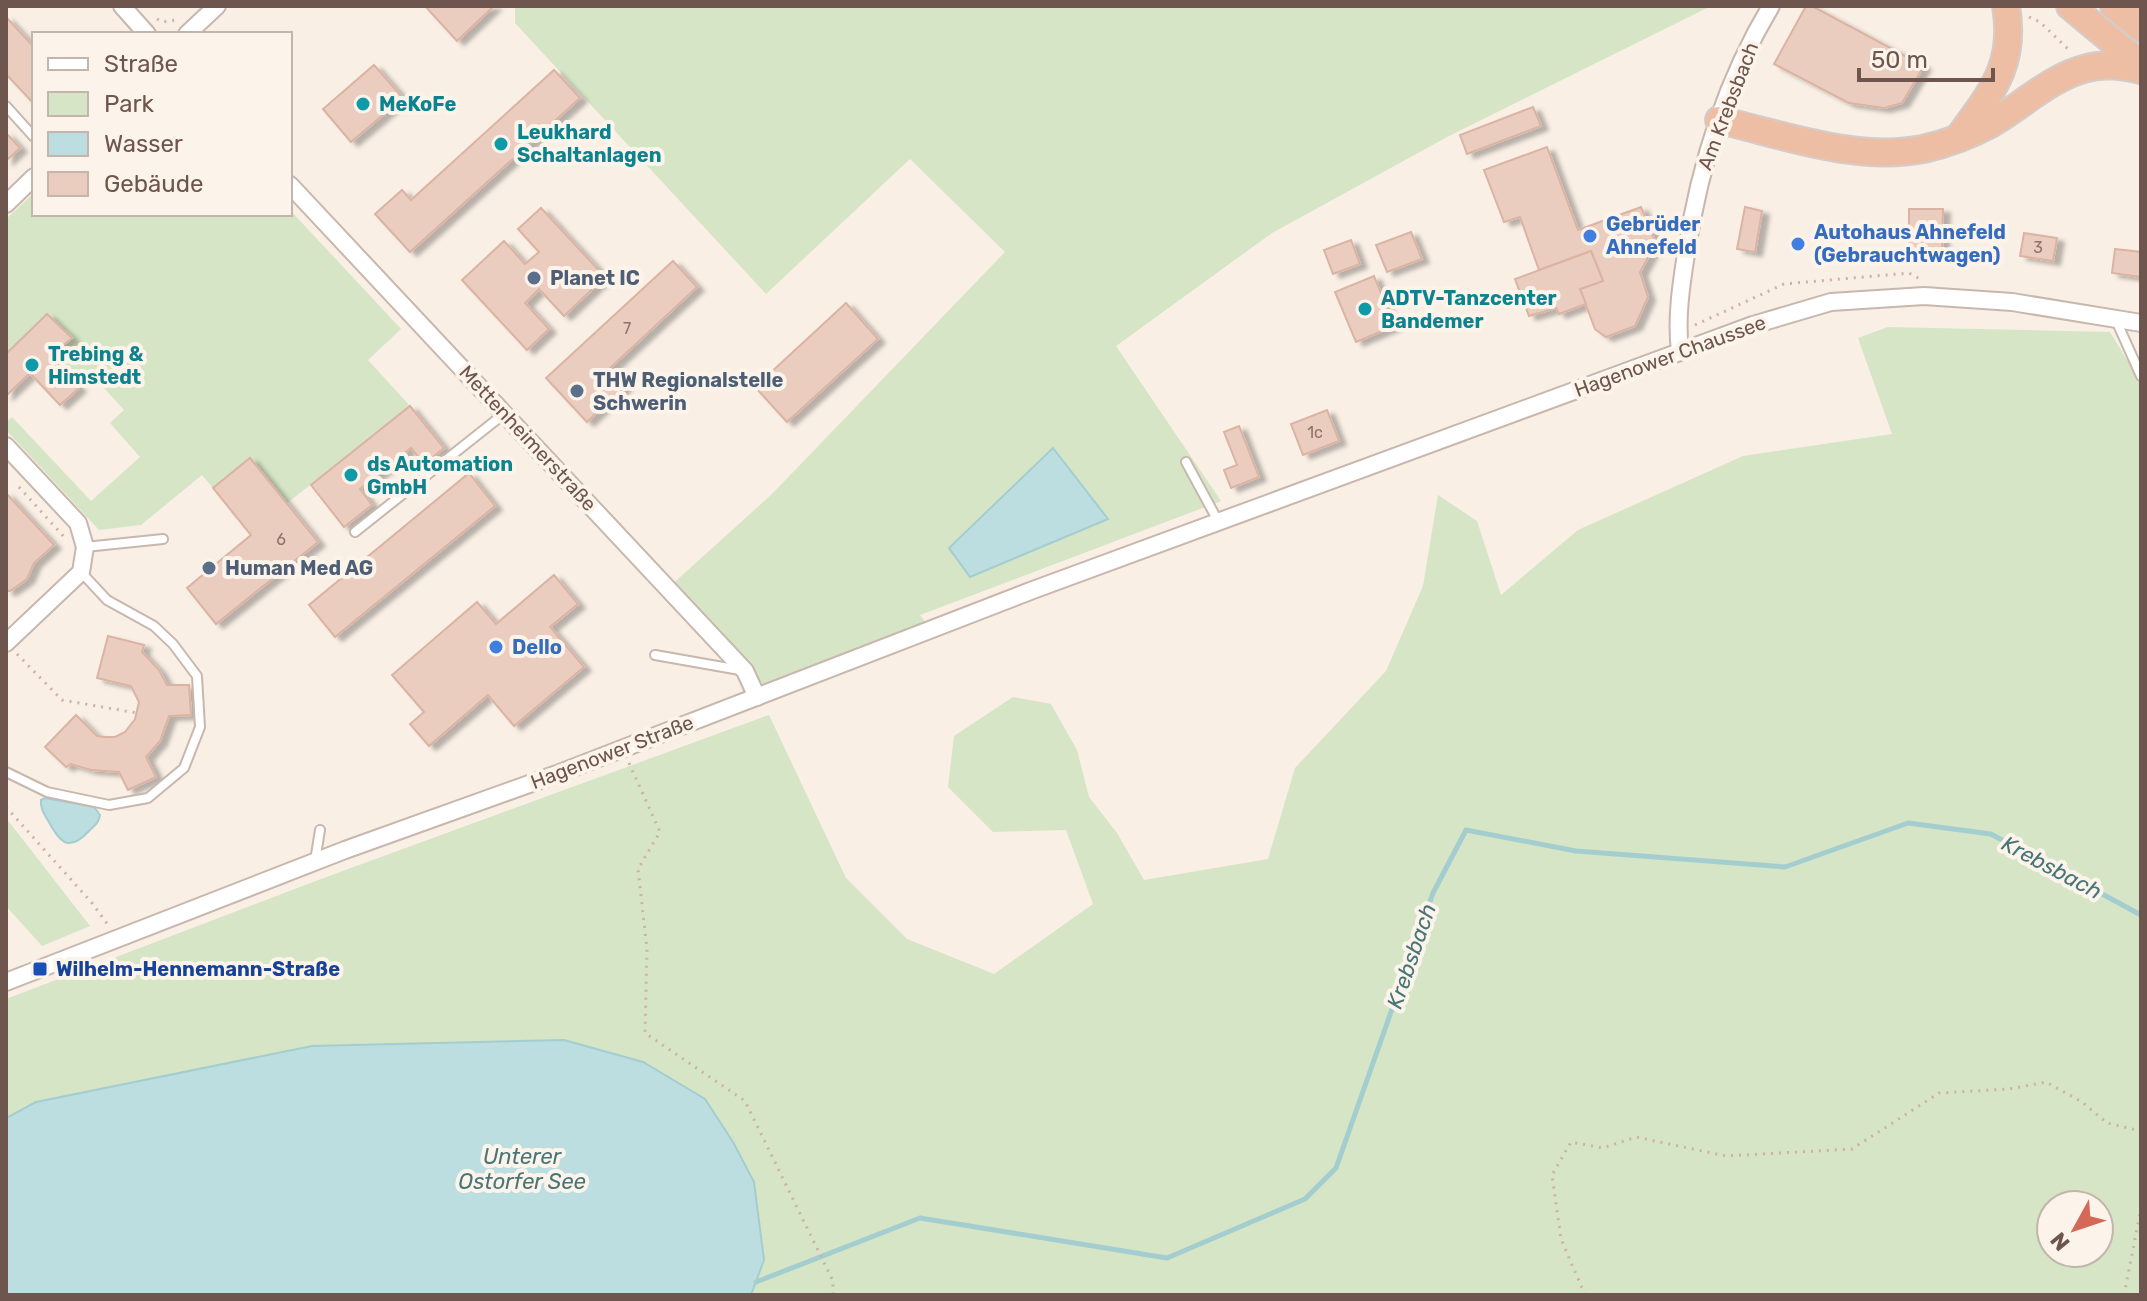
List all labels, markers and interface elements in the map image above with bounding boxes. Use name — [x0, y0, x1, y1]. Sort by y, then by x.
legend — [32, 32, 292, 216]
scale bar — [1859, 32, 1993, 82]
street label: Am Krebsbach — [1693, 39, 1763, 173]
text: 50 m — [1871, 46, 1928, 74]
text: Straße — [104, 50, 178, 78]
text: Park — [104, 90, 155, 118]
place label: MeKoFe — [379, 92, 457, 116]
marker: MeKoFe — [354, 95, 372, 113]
place label: Leukhard Schaltanlagen — [517, 120, 662, 167]
text: Wasser — [104, 130, 183, 158]
marker: Leukhard Schaltanlagen — [492, 135, 510, 153]
text: Gebäude — [104, 170, 203, 198]
place label: Gebrüder Ahnefeld — [1606, 212, 1700, 259]
place label: Autohaus Ahnefeld (Gebrauchtwagen) — [1814, 220, 2006, 267]
marker: Gebrüder Ahnefeld — [1581, 227, 1599, 245]
marker: Autohaus Ahnefeld (Gebrauchtwagen) — [1789, 235, 1807, 253]
house number: 3 — [2033, 238, 2043, 257]
place label: Planet IC — [550, 266, 640, 290]
marker: Planet IC — [525, 269, 543, 287]
place label: ADTV-Tanzcenter Bandemer — [1381, 286, 1557, 333]
marker: ADTV-Tanzcenter Bandemer — [1356, 300, 1374, 318]
street label: Hagenower Chaussee — [1571, 310, 1769, 402]
house number: 7 — [623, 319, 631, 338]
place label: Trebing & Himstedt — [48, 342, 144, 389]
marker: Trebing & Himstedt — [23, 356, 41, 374]
street label: Mettenheimerstraße — [454, 360, 602, 516]
place label: THW Regionalstelle Schwerin — [593, 368, 783, 415]
marker: THW Regionalstelle Schwerin — [568, 382, 586, 400]
house number: 1c — [1307, 423, 1323, 442]
place label: ds Automation GmbH — [367, 452, 513, 499]
marker: ds Automation GmbH — [342, 466, 360, 484]
house number: 6 — [276, 530, 286, 549]
place label: Human Med AG — [225, 556, 373, 580]
marker: Human Med AG — [200, 559, 218, 577]
place label: Dello — [512, 635, 562, 659]
marker: Dello — [487, 638, 505, 656]
street label: Hagenower Straße — [527, 710, 697, 794]
water label: Krebsbach — [1997, 830, 2106, 905]
water label: Krebsbach — [1381, 900, 1442, 1012]
place label: Wilhelm-Hennemann-Straße — [56, 957, 340, 981]
marker: Wilhelm-Hennemann-Straße — [31, 960, 49, 978]
water label: Unterer Ostorfer See — [458, 1143, 586, 1195]
north arrow — [2035, 1189, 2115, 1269]
text: N — [2045, 1227, 2075, 1256]

